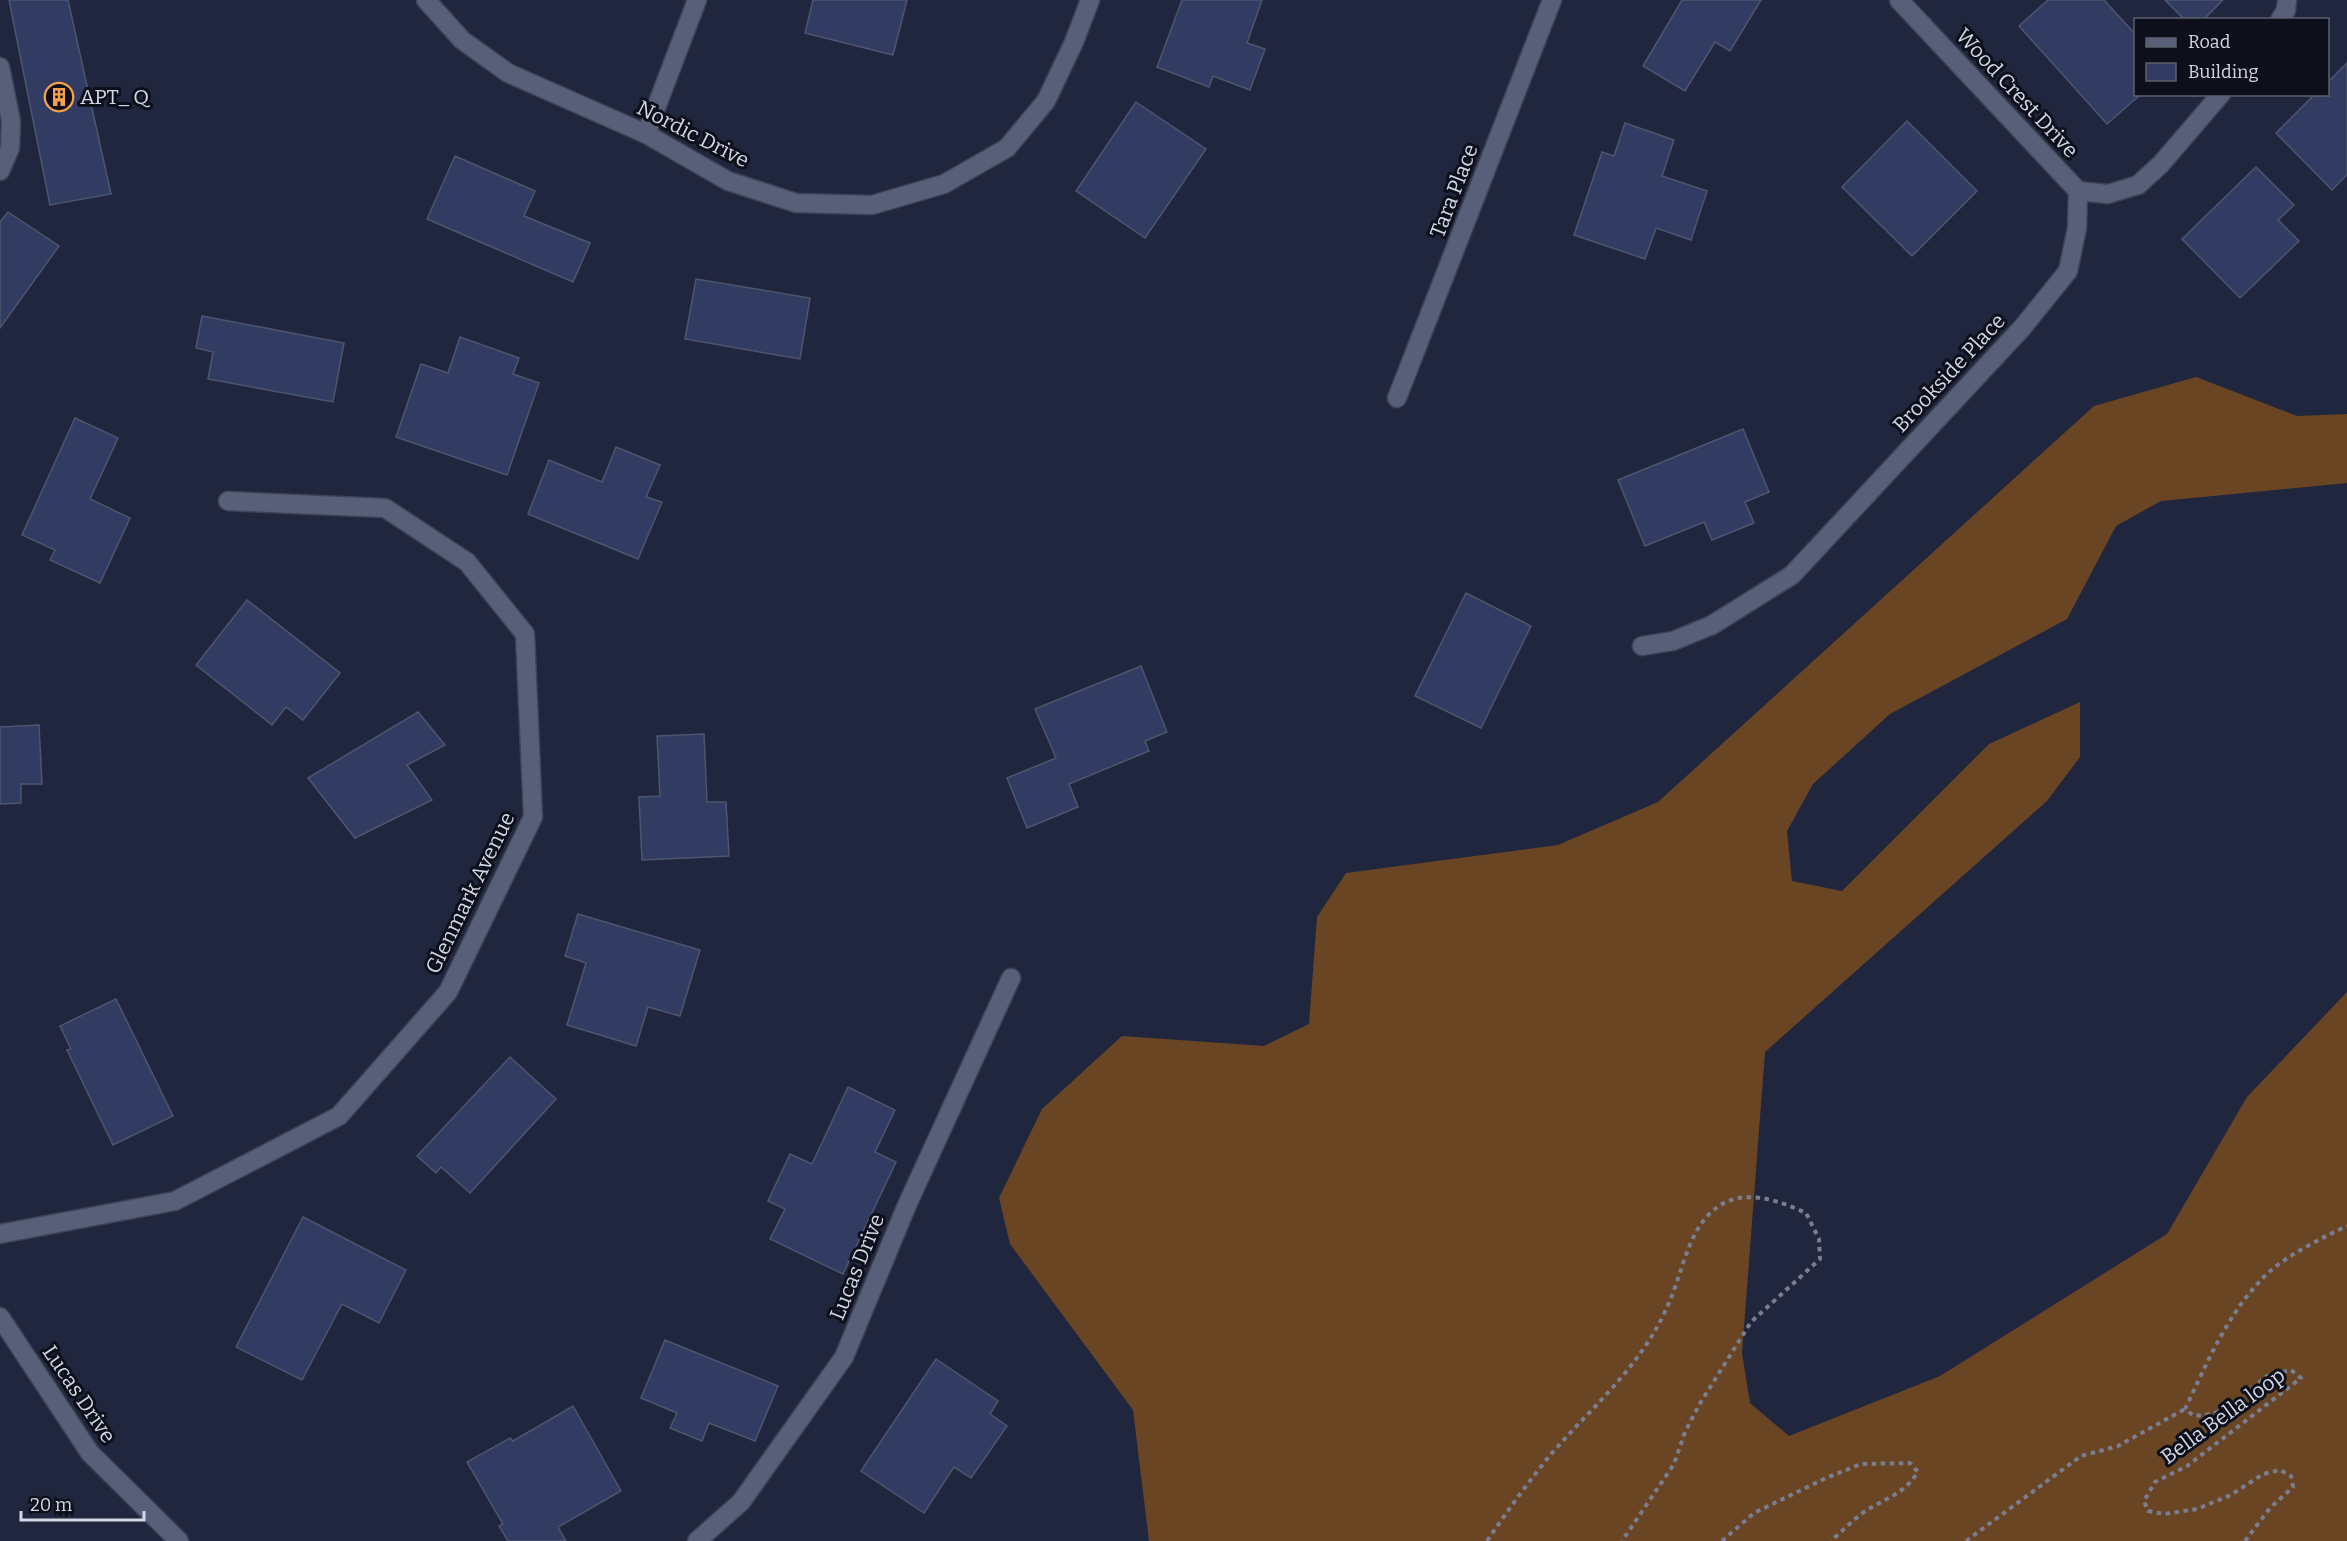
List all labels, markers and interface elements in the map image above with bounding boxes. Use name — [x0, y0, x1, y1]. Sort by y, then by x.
legend — [2134, 18, 2329, 96]
street label: Wood Crest Drive — [1950, 23, 2084, 163]
text: Road — [2188, 31, 2231, 53]
text: Building — [2188, 61, 2259, 83]
building icon: APT_ Q — [43, 81, 75, 113]
place label: APT_ Q — [80, 84, 150, 110]
street label: Nordic Drive — [632, 95, 754, 173]
street label: Tara Place — [1424, 140, 1484, 242]
street label: Brookside Place — [1887, 308, 2011, 438]
street label: Glenmark Avenue — [420, 808, 520, 978]
street label: Lucas Drive — [824, 1210, 890, 1324]
street label: Lucas Drive — [37, 1340, 121, 1448]
street label: Bella Bella loop — [2156, 1362, 2290, 1470]
scale bar — [21, 1484, 144, 1522]
text: 20 m — [30, 1494, 72, 1516]

